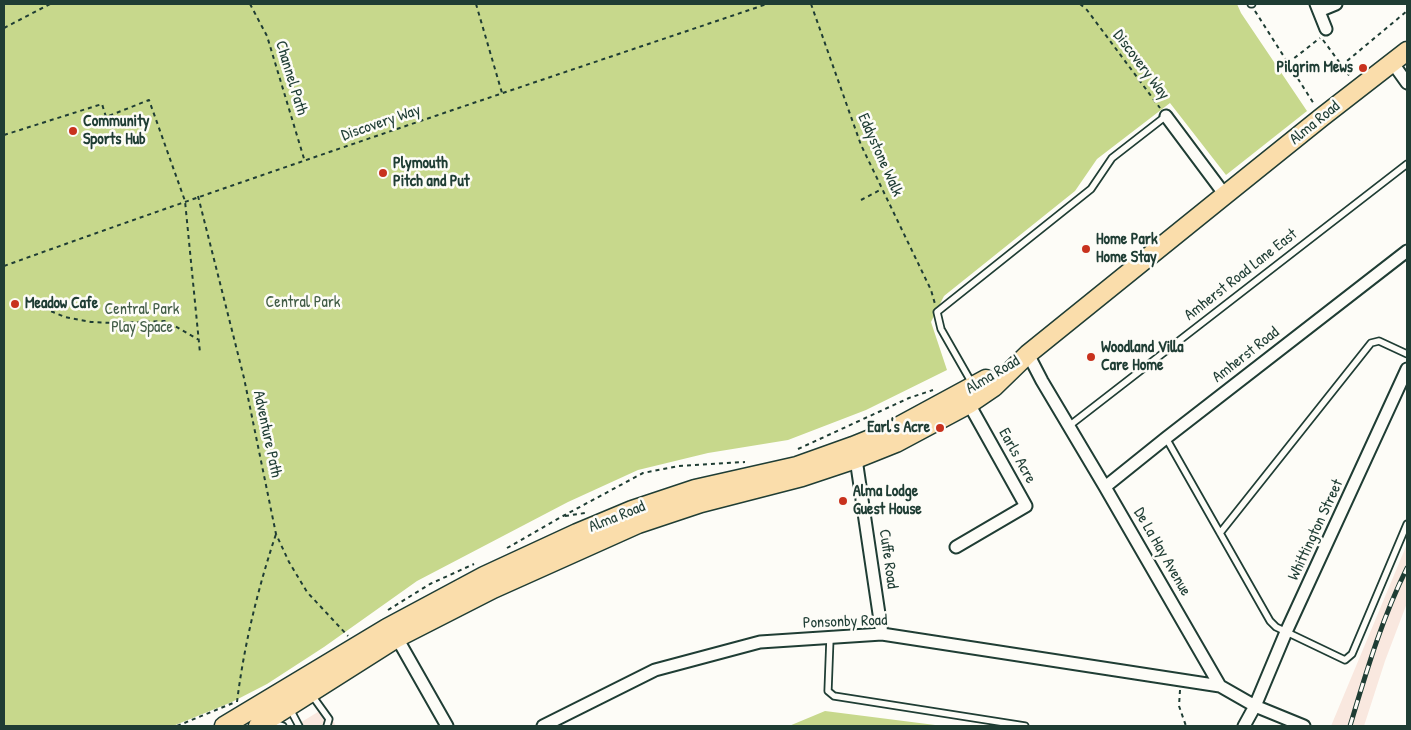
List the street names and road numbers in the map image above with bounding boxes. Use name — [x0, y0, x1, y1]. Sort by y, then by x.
street label: Discovery Way — [1109, 26, 1173, 104]
street label: Channel Path — [271, 39, 311, 117]
street label: Alma Road — [1286, 97, 1344, 149]
street label: Discovery Way — [339, 101, 423, 145]
street label: Eddystone Walk — [853, 111, 907, 199]
street label: Amherst Road Lane East — [1181, 225, 1301, 325]
street label: Amherst Road — [1209, 323, 1283, 387]
street label: Alma Road — [963, 352, 1023, 398]
street label: Adventure Path — [248, 389, 286, 479]
street label: Earls Acre — [994, 425, 1040, 487]
street label: Whittington Street — [1284, 476, 1348, 584]
street label: Alma Road — [586, 497, 648, 537]
street label: De La Hay Avenue — [1129, 505, 1195, 599]
street label: Cuffe Road — [874, 528, 902, 590]
street label: Ponsonby Road — [802, 611, 888, 633]

